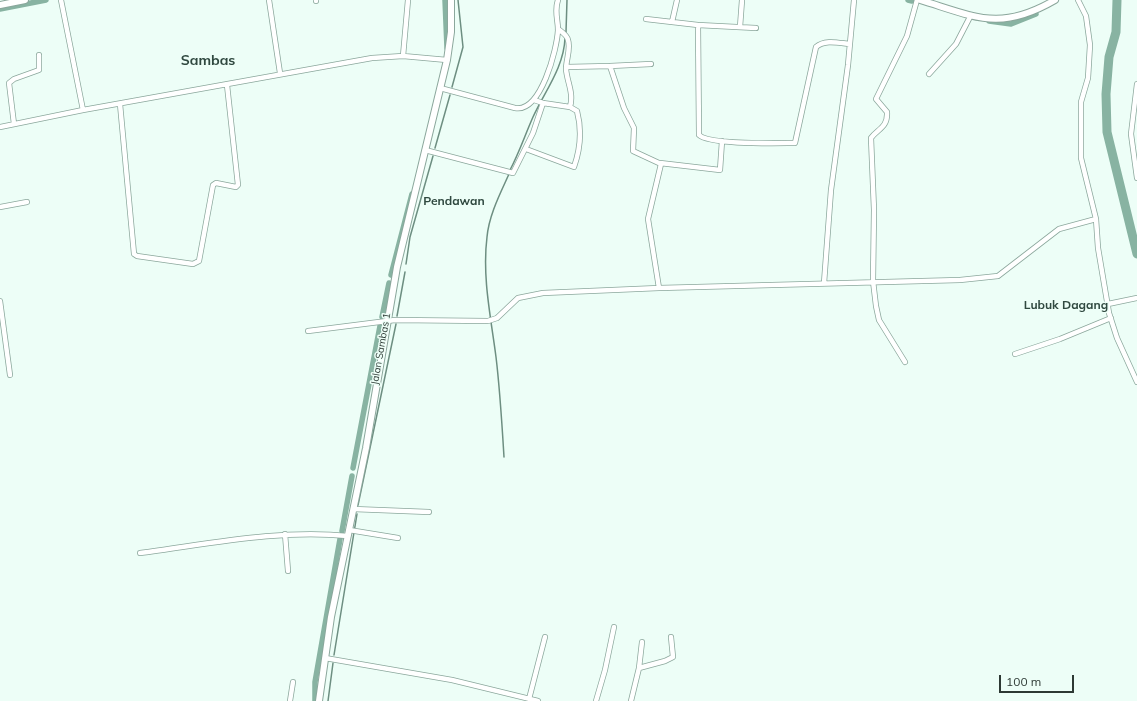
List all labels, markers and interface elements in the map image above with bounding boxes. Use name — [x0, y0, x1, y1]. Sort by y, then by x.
district label: Sambas — [181, 53, 235, 69]
district label: Pendawan — [423, 194, 485, 208]
district label: Lubuk Dagang — [1024, 298, 1108, 312]
street label: Jalan Sambas 1 — [369, 312, 393, 386]
scale bar — [1001, 667, 1076, 693]
text: 100 m — [1006, 674, 1041, 689]

